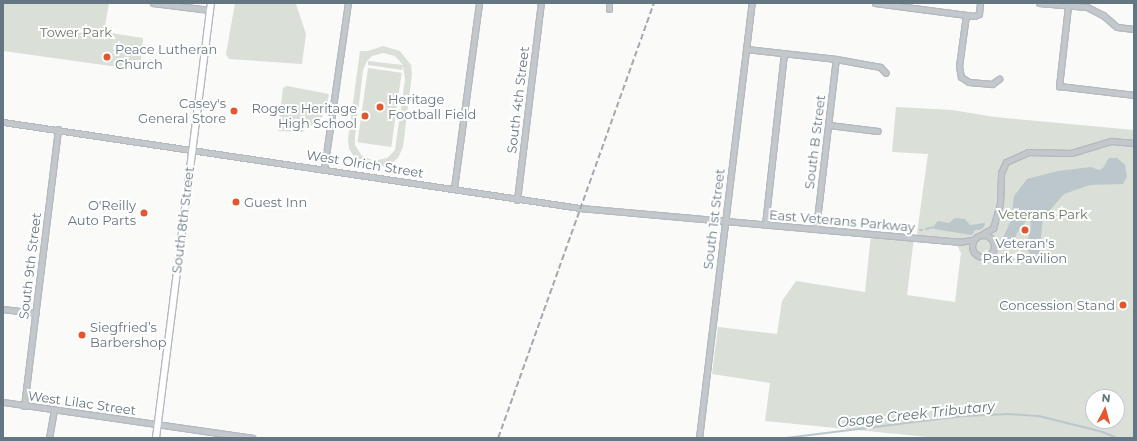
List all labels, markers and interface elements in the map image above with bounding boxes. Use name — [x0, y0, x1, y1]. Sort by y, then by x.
park label: Tower Park — [40, 24, 112, 40]
place label: Peace Lutheran Church — [115, 42, 217, 73]
street label: South 4th Street — [504, 46, 532, 154]
marker: Peace Lutheran Church — [102, 52, 112, 62]
place label: Heritage Football Field — [388, 92, 476, 123]
street label: South B Street — [801, 94, 829, 190]
place label: Casey's General Store — [138, 96, 226, 127]
place label: Rogers Heritage High School — [251, 101, 357, 132]
marker: Heritage Football Field — [375, 102, 385, 112]
marker: Casey's General Store — [229, 106, 239, 116]
marker: Rogers Heritage High School — [360, 111, 370, 121]
street label: West Olrich Street — [305, 147, 425, 181]
street label: South 8th Street — [169, 166, 197, 274]
street label: South 1st Street — [700, 168, 728, 270]
place label: Guest Inn — [244, 194, 307, 210]
marker: Guest Inn — [231, 197, 241, 207]
place label: O'Reilly Auto Parts — [68, 198, 136, 229]
park label: Veterans Park — [998, 206, 1088, 222]
street label: East Veterans Parkway — [768, 207, 916, 235]
marker: O'Reilly Auto Parts — [139, 208, 149, 218]
street label: South 9th Street — [16, 212, 44, 320]
marker: Veteran's Park Pavilion — [1020, 225, 1030, 235]
place label: Veteran's Park Pavilion — [983, 236, 1067, 267]
place label: Concession Stand — [999, 297, 1115, 313]
marker: Concession Stand — [1118, 300, 1128, 310]
place label: Siegfried’s Barbershop — [90, 320, 167, 351]
marker: Siegfried’s Barbershop — [77, 330, 87, 340]
street label: West Lilac Street — [27, 388, 137, 418]
north arrow — [1085, 389, 1125, 429]
text: N — [1101, 391, 1111, 405]
water label: Osage Creek Tributary — [836, 397, 996, 431]

